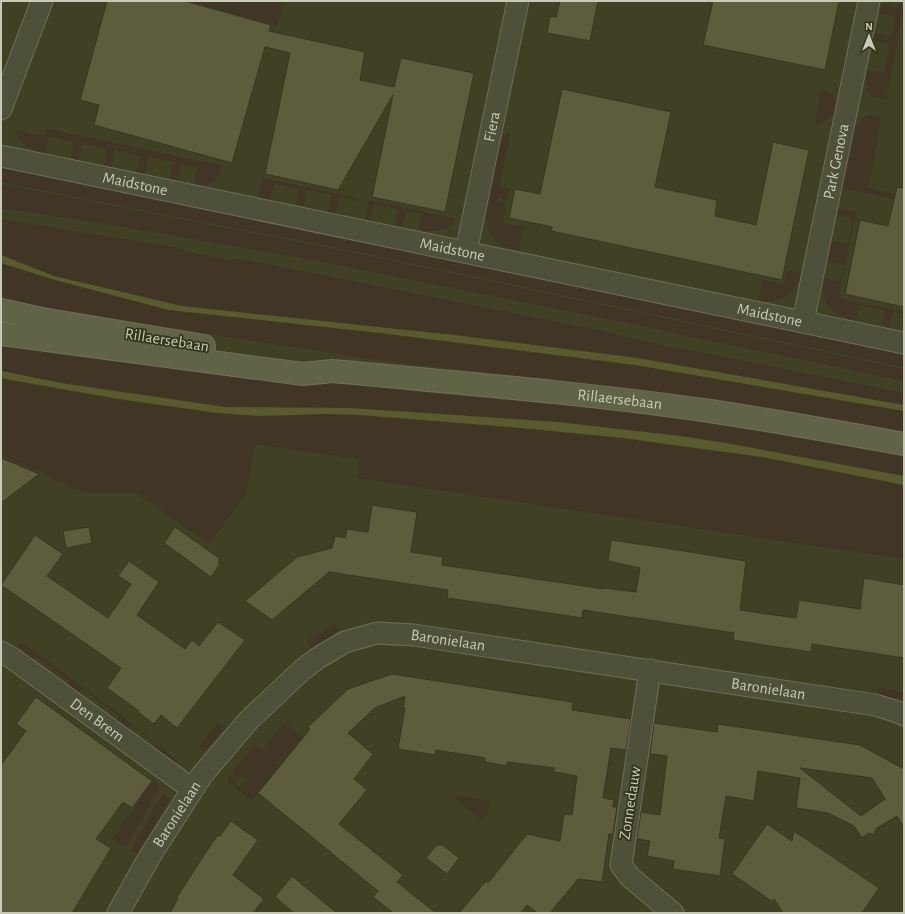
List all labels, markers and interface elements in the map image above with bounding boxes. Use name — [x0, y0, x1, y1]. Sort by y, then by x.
north arrow — [849, 16, 889, 56]
text: N — [865, 21, 873, 32]
street label: Fiera — [481, 110, 503, 143]
street label: Park Genova — [820, 122, 852, 201]
street label: Maidstone — [101, 169, 169, 198]
street label: Maidstone — [418, 235, 486, 264]
street label: Maidstone — [736, 301, 804, 330]
street label: Rillaersebaan — [124, 325, 210, 355]
street label: Rillaersebaan — [577, 387, 663, 412]
street label: Baronielaan — [410, 627, 486, 654]
street label: Baronielaan — [730, 675, 807, 702]
street label: Den Brem — [67, 695, 127, 745]
street label: Zonnedauw — [616, 765, 644, 841]
street label: Baronielaan — [150, 778, 204, 850]

